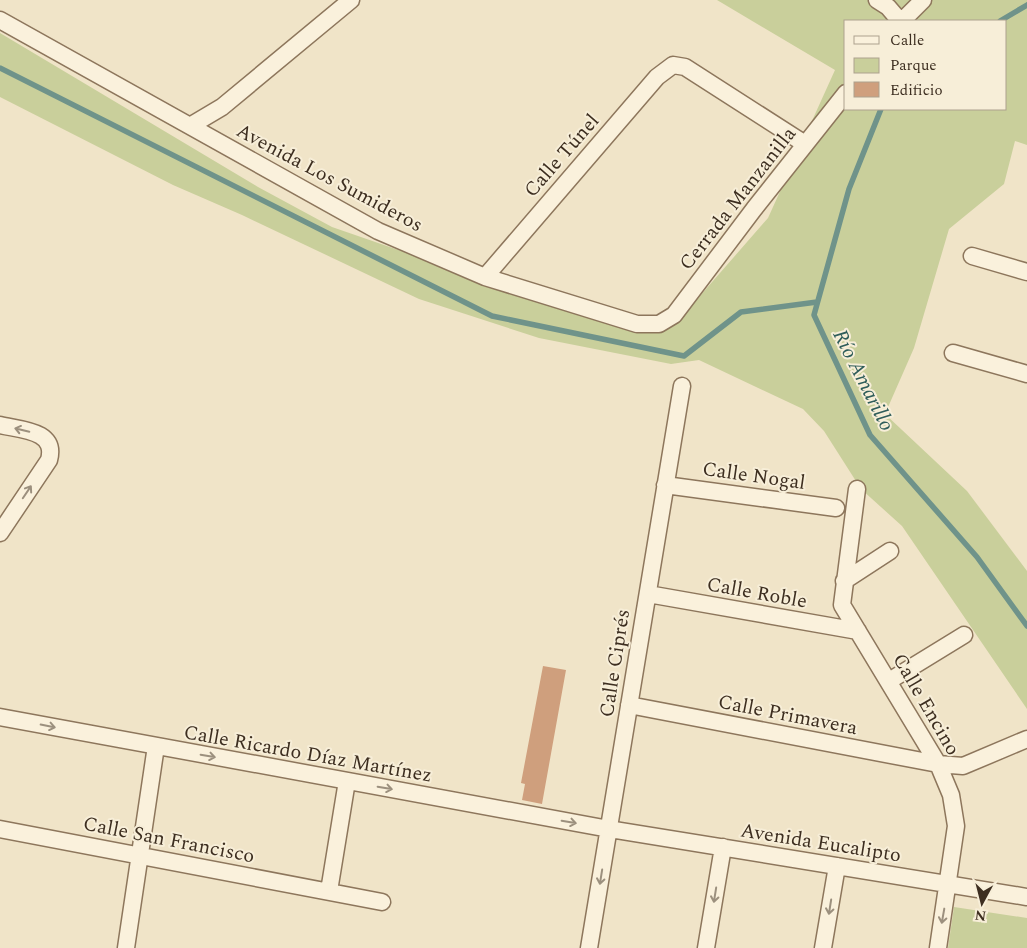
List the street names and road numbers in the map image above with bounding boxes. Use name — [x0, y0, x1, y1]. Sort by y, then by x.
street label: Calle Túnel — [517, 107, 607, 204]
street label: Avenida Los Sumideros — [231, 116, 428, 240]
street label: Cerrada Manzanilla — [672, 120, 804, 277]
street label: Calle Nogal — [700, 454, 807, 498]
street label: Calle Roble — [704, 569, 809, 617]
street label: Calle Ciprés — [592, 607, 638, 719]
street label: Calle Encino — [885, 648, 968, 761]
street label: Calle Primavera — [716, 687, 860, 743]
street label: Calle Ricardo Díaz Martínez — [181, 717, 434, 791]
street label: Calle San Francisco — [80, 809, 257, 871]
street label: Avenida Eucalipto — [738, 815, 903, 870]

